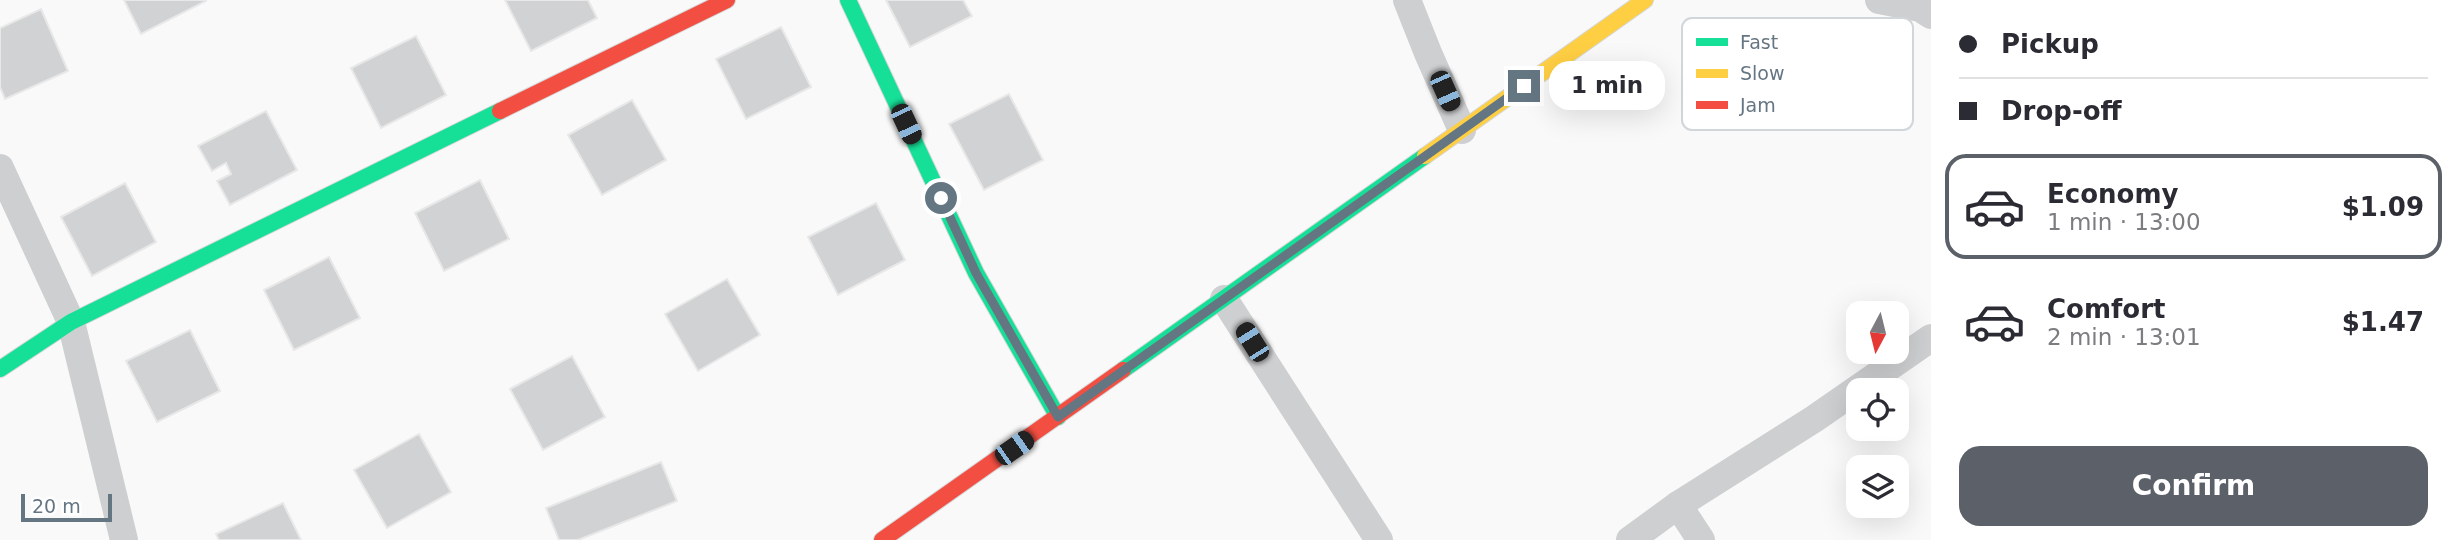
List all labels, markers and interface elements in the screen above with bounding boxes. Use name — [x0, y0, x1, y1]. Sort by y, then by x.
legend — [1682, 18, 1913, 130]
text: Pickup — [2001, 29, 2099, 59]
text: Fast — [1740, 31, 1778, 53]
callout: 1 min — [1548, 62, 1664, 110]
text: Slow — [1740, 62, 1785, 84]
car — [1427, 68, 1464, 114]
route end — [1508, 70, 1540, 102]
text: 1 min — [1571, 72, 1643, 98]
text: Jam — [1739, 94, 1776, 116]
text: Drop-off — [2001, 96, 2122, 126]
car — [888, 101, 925, 147]
icon: car — [1963, 175, 2026, 238]
text: Economy — [2047, 179, 2178, 209]
route start — [925, 182, 957, 214]
text: $1.09 — [2342, 192, 2424, 222]
text: 1 min · 13:00 — [2047, 209, 2201, 235]
icon: car — [1963, 290, 2026, 353]
text: Comfort — [2047, 294, 2165, 324]
north arrow — [1846, 301, 1909, 364]
map controls — [1846, 301, 1909, 518]
text: $1.47 — [2342, 307, 2424, 337]
car — [1232, 319, 1273, 365]
text: 2 min · 13:01 — [2047, 324, 2201, 350]
button: locate — [1846, 378, 1909, 441]
car — [991, 427, 1038, 469]
button: Confirm — [1959, 446, 2428, 526]
button: layers — [1846, 455, 1909, 518]
scale bar — [21, 491, 112, 523]
text: 20 m — [32, 495, 81, 517]

